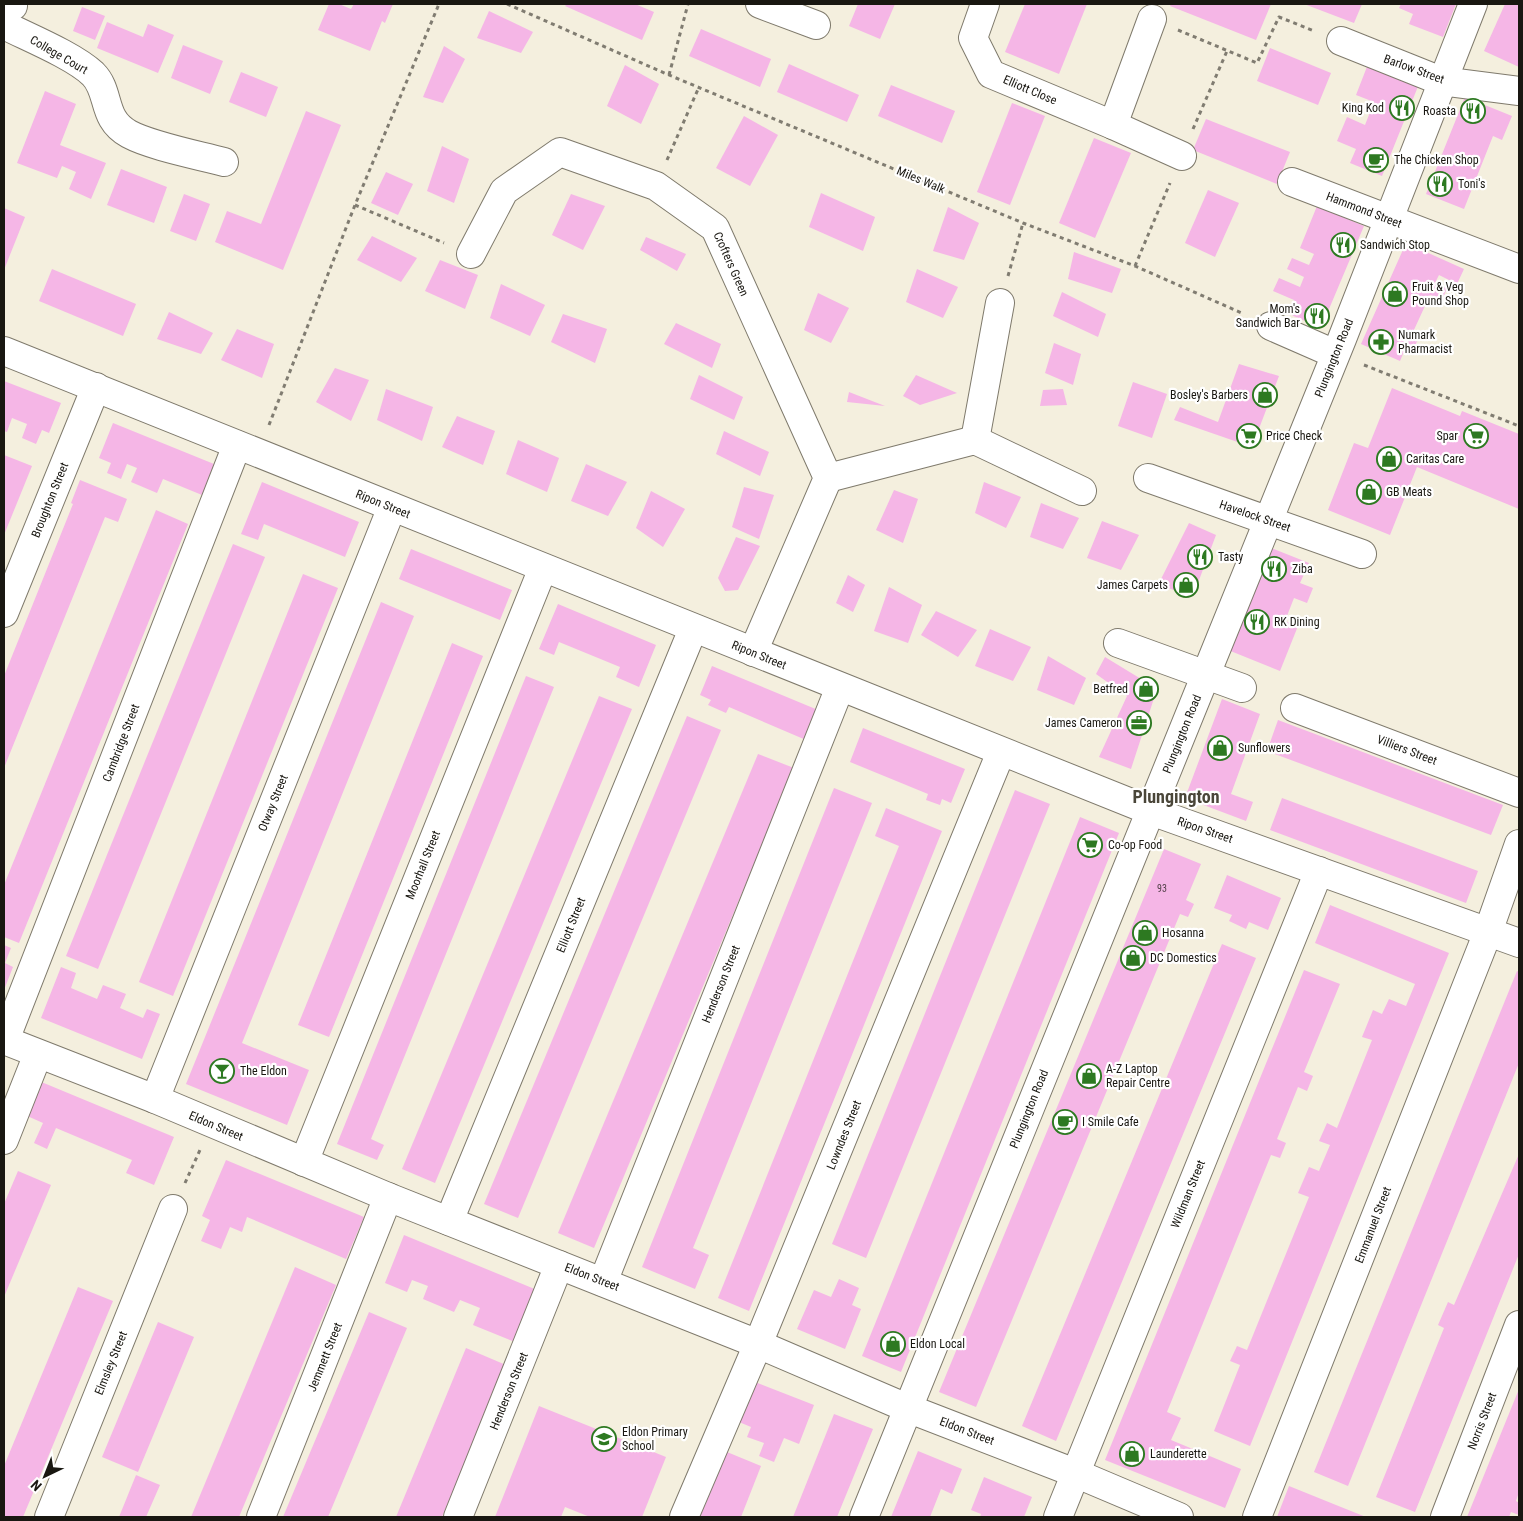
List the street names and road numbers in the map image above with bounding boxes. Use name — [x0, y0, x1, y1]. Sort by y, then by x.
street label: College Court — [28, 33, 91, 77]
street label: Barlow Street — [1382, 52, 1447, 87]
street label: Elliott Close — [1001, 72, 1059, 108]
street label: Miles Walk — [895, 164, 948, 197]
street label: Hammond Street — [1324, 189, 1404, 231]
street label: Crofters Green — [711, 230, 751, 298]
street label: Plungington Road — [1312, 317, 1356, 399]
street label: Broughton Street — [29, 460, 72, 540]
street label: Ripon Street — [354, 487, 413, 521]
street label: Havelock Street — [1218, 497, 1293, 535]
street label: Ripon Street — [730, 638, 789, 672]
street label: Plungington Road — [1160, 693, 1204, 775]
street label: Cambridge Street — [100, 702, 142, 784]
street label: Villiers Street — [1375, 732, 1440, 768]
street label: Otway Street — [255, 772, 291, 833]
street label: Ripon Street — [1175, 814, 1235, 846]
street label: Moorhall Street — [403, 828, 443, 901]
street label: Elliott Street — [554, 895, 589, 955]
street label: Henderson Street — [699, 943, 743, 1025]
street label: Plungington Road — [1007, 1068, 1051, 1150]
street label: Lowndes Street — [824, 1098, 864, 1172]
street label: Eldon Street — [187, 1108, 246, 1144]
street label: Wildman Street — [1168, 1158, 1208, 1230]
street label: Emmanuel Street — [1352, 1184, 1394, 1265]
street label: Eldon Street — [563, 1260, 622, 1294]
street label: Jemmett Street — [305, 1320, 345, 1394]
street label: Elmsley Street — [92, 1329, 130, 1397]
street label: Henderson Street — [487, 1350, 531, 1432]
street label: Norris Street — [1465, 1390, 1499, 1451]
street label: Eldon Street — [938, 1414, 997, 1448]

